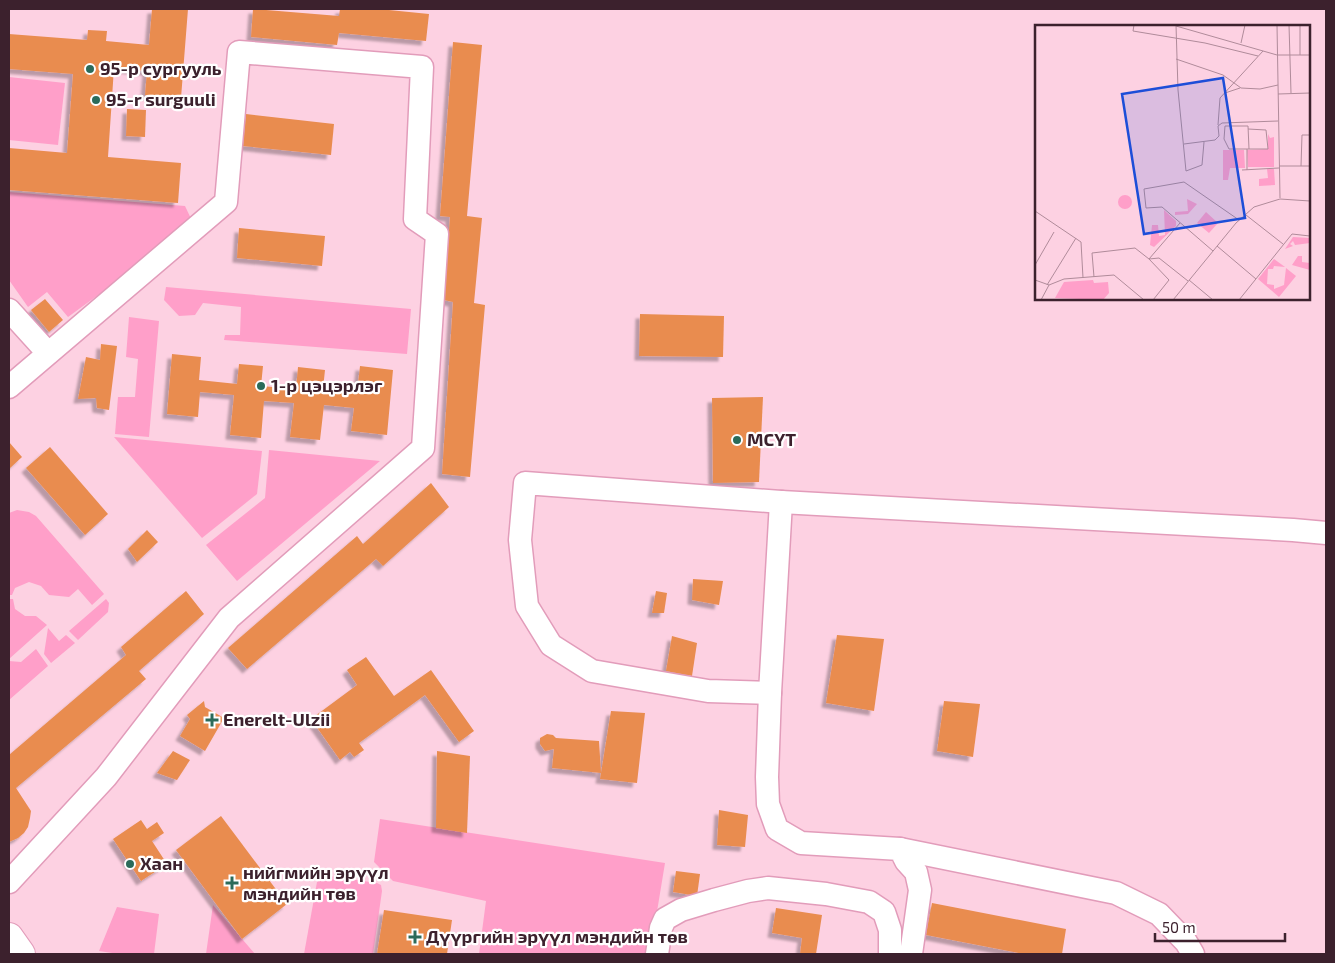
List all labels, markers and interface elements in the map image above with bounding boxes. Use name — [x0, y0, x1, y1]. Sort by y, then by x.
inset map — [1035, 25, 1310, 300]
place label: 95-р сургууль — [100, 57, 222, 79]
marker: 95-р сургууль — [84, 63, 96, 75]
place label: 95-r surguuli — [106, 88, 216, 110]
marker: 95-r surguuli — [90, 94, 102, 106]
place label: 1-р цэцэрлэг — [271, 374, 383, 396]
marker: 1-р цэцэрлэг — [255, 380, 267, 392]
place label: МСҮТ — [747, 428, 796, 450]
marker: МСҮТ — [731, 434, 743, 446]
place label: Enerelt-Ulzii — [223, 708, 330, 730]
marker: Enerelt-Ulzii — [205, 713, 219, 727]
place label: Хаан — [140, 852, 183, 874]
marker: Хаан — [124, 858, 136, 870]
place label: нийгмийн эрүүл мэндийн төв — [243, 861, 389, 904]
marker: нийгмийн эрүүл мэндийн төв — [225, 876, 239, 890]
scale bar — [1155, 910, 1285, 942]
text: 50 m — [1162, 918, 1196, 936]
place label: Дүүргийн эрүүл мэндийн төв — [426, 925, 688, 947]
marker: Дүүргийн эрүүл мэндийн төв — [408, 930, 422, 944]

